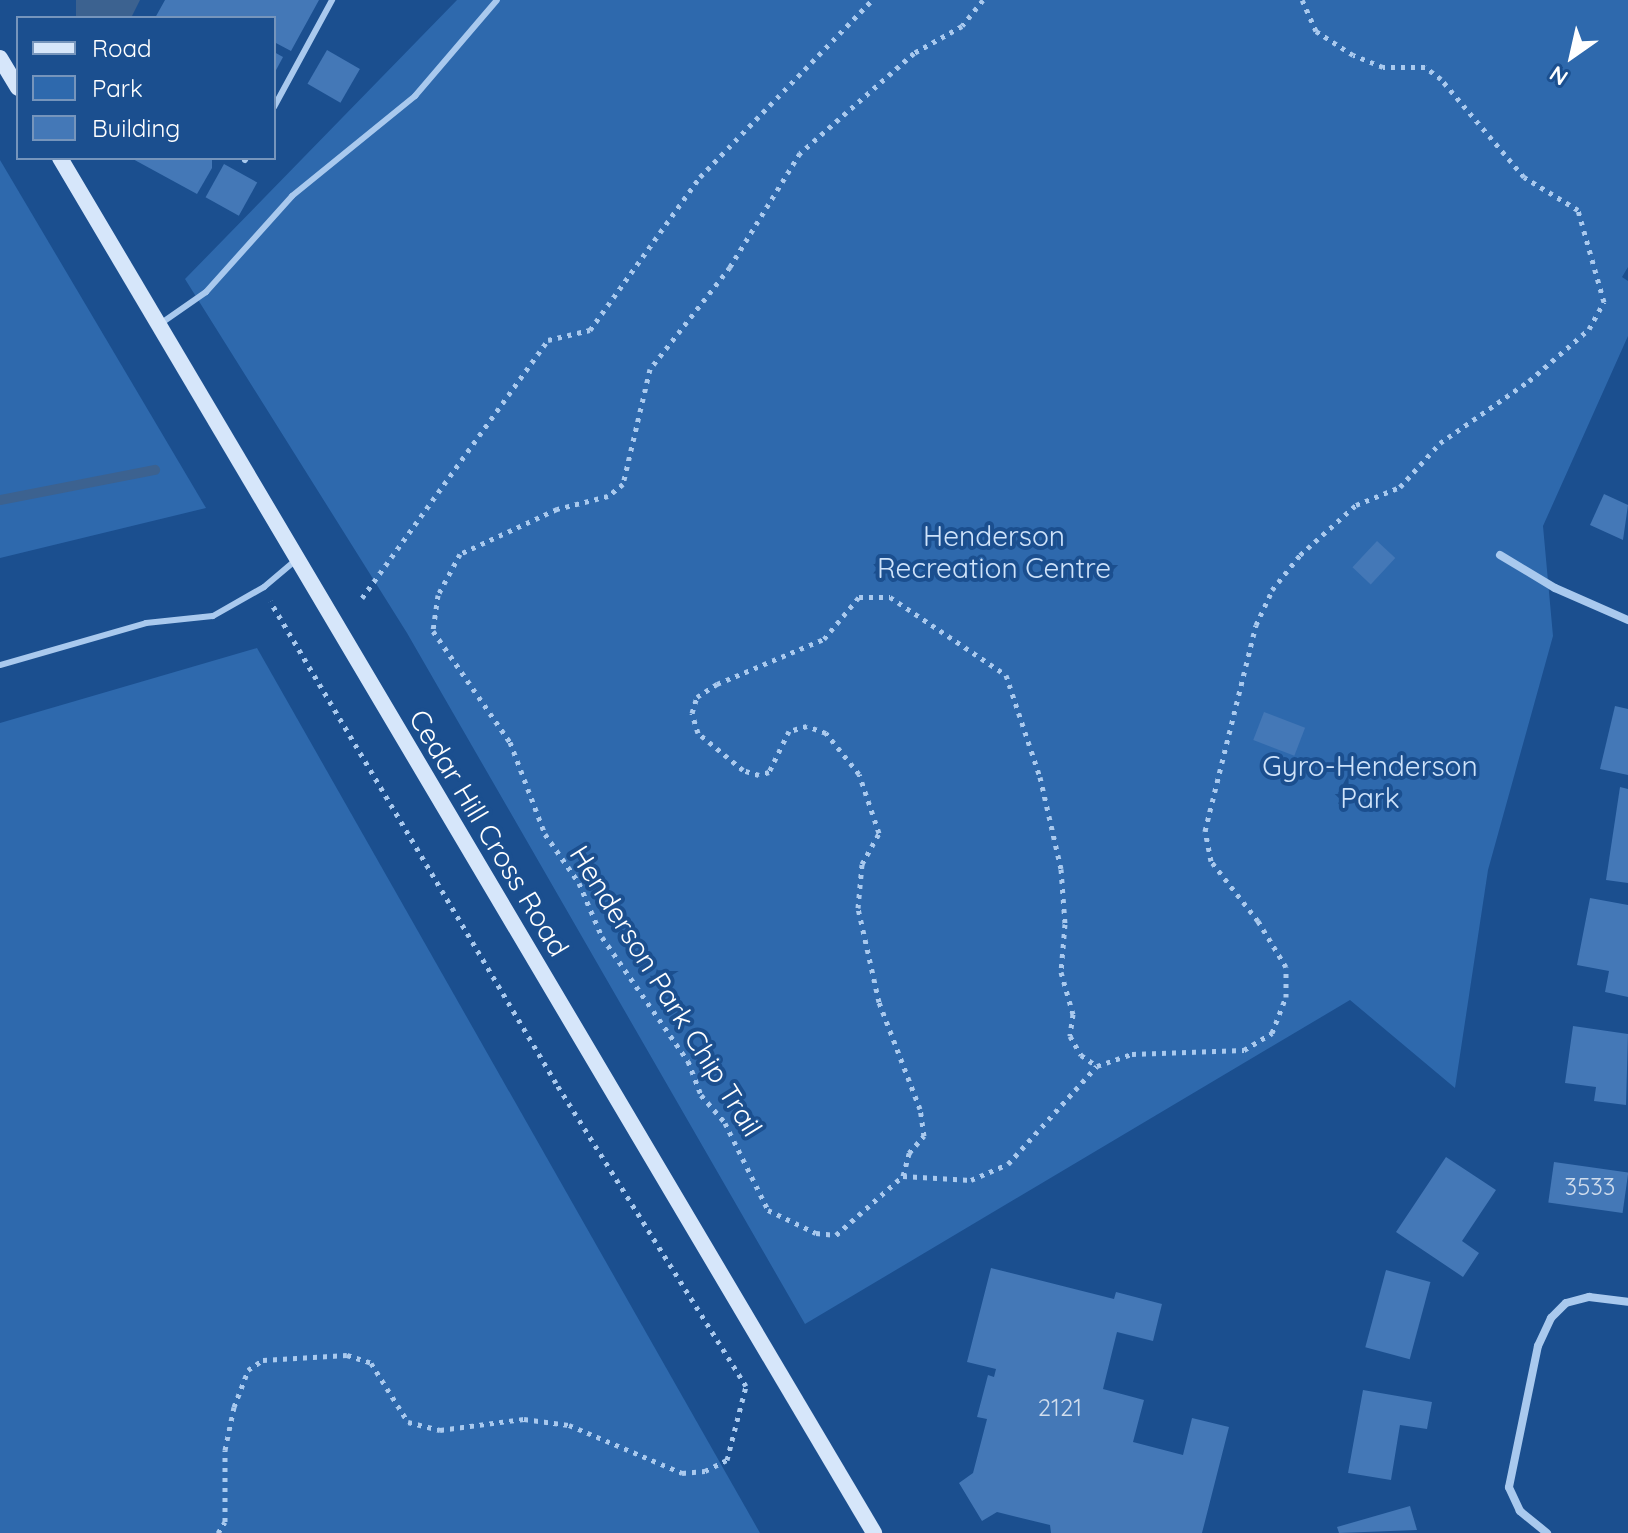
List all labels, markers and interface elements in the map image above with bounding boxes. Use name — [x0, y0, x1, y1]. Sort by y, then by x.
legend — [16, 16, 276, 160]
north arrow — [1532, 16, 1612, 96]
text: Road — [92, 33, 152, 63]
text: N — [1544, 60, 1573, 92]
text: Park — [92, 73, 143, 103]
text: Building — [92, 113, 180, 143]
park label: Henderson Recreation Centre — [877, 519, 1111, 585]
street label: Cedar Hill Cross Road — [402, 704, 576, 962]
park label: Gyro-Henderson Park — [1262, 749, 1478, 815]
street label: Henderson Park Chip Trail — [563, 839, 769, 1143]
house number: 3533 — [1565, 1173, 1615, 1201]
house number: 2121 — [1038, 1394, 1082, 1422]

